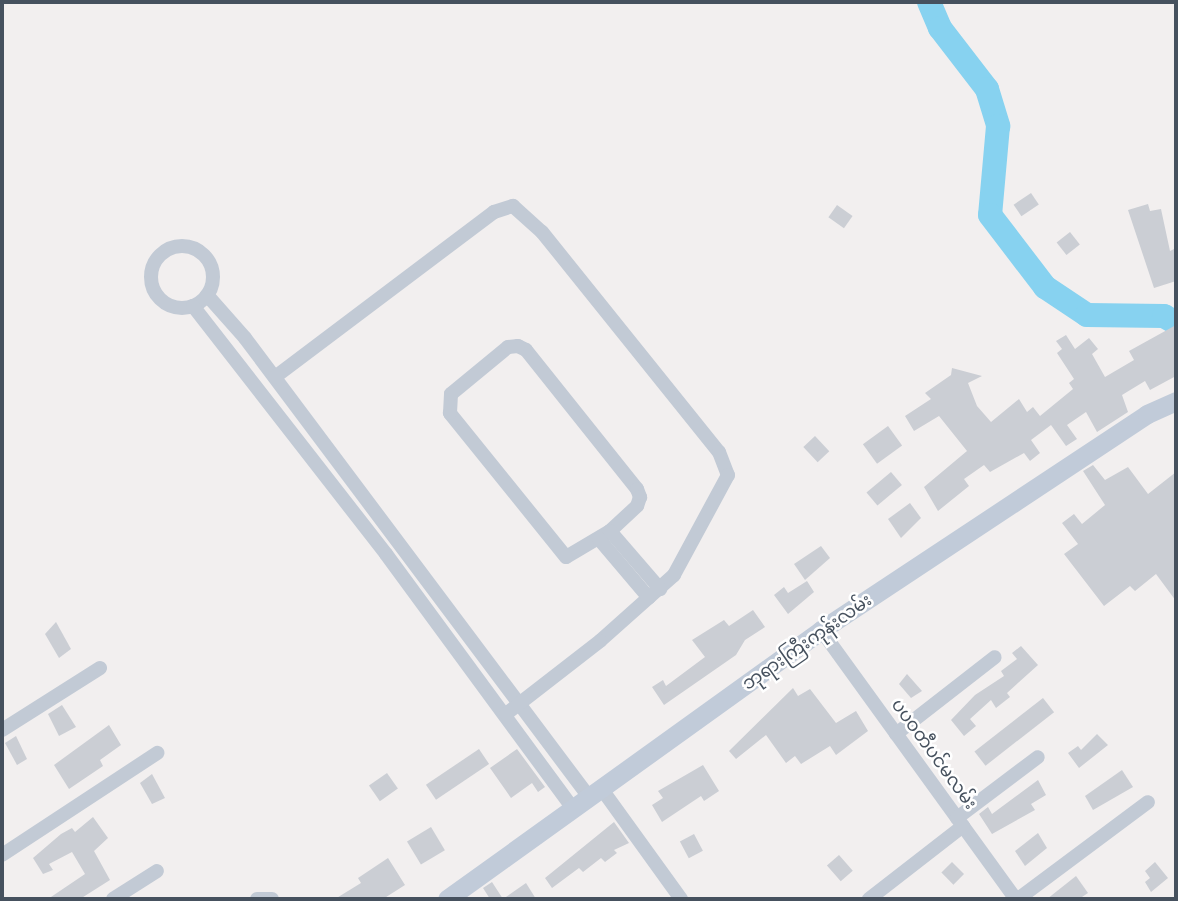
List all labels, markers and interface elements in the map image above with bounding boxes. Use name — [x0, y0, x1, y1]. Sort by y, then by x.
street label: ဘုရားကြီးကုန်းလမ်း — [738, 589, 876, 695]
street label: ပပဝတီပင်မလမ်း — [887, 694, 981, 814]

